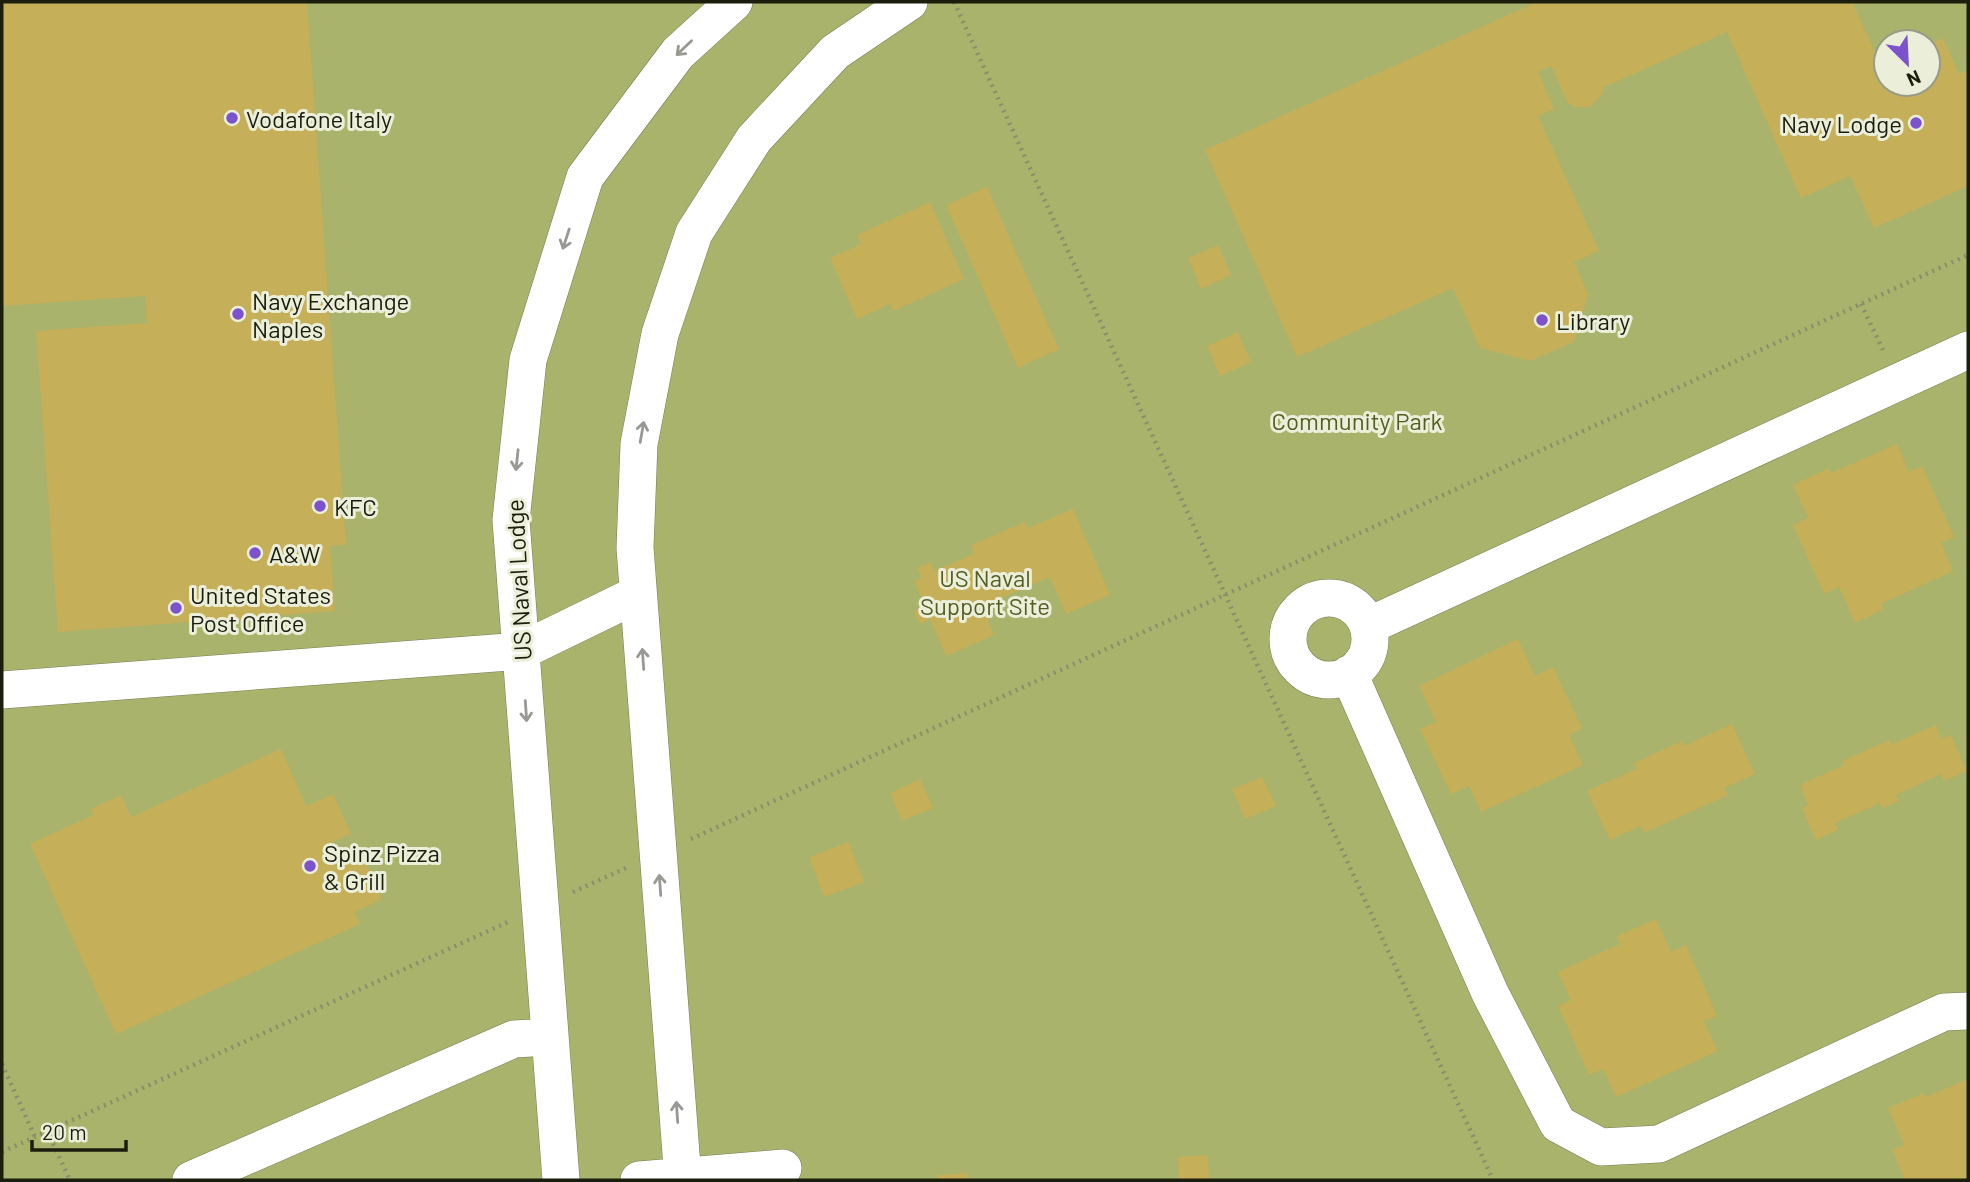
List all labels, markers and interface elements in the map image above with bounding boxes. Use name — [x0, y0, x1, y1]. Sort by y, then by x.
north arrow — [1872, 28, 1942, 98]
one-way arrow — [676, 39, 693, 56]
text: N — [1904, 66, 1925, 92]
place label: Vodafone Italy — [246, 104, 392, 133]
place label: Navy Lodge — [1781, 109, 1902, 138]
marker: Vodafone Italy — [224, 110, 240, 126]
marker: Navy Lodge — [1908, 115, 1924, 131]
one-way arrow — [559, 228, 572, 250]
place label: Navy Exchange Naples — [252, 286, 409, 343]
marker: Navy Exchange Naples — [230, 306, 246, 322]
place label: Library — [1556, 306, 1630, 335]
marker: Library — [1534, 312, 1550, 328]
park label: Community Park — [1272, 406, 1443, 435]
one-way arrow — [635, 421, 649, 444]
one-way arrow — [510, 448, 523, 471]
place label: KFC — [334, 492, 377, 521]
marker: KFC — [312, 498, 328, 514]
street label: US Naval Lodge — [499, 498, 537, 662]
place label: A&W — [269, 539, 320, 568]
marker: A&W — [247, 545, 263, 561]
park label: US Naval Support Site — [920, 563, 1050, 620]
place label: United States Post Office — [190, 580, 331, 637]
marker: United States Post Office — [168, 600, 184, 616]
one-way arrow — [636, 648, 649, 670]
one-way arrow — [519, 699, 532, 722]
place label: Spinz Pizza & Grill — [324, 838, 440, 895]
marker: Spinz Pizza & Grill — [302, 858, 318, 874]
one-way arrow — [653, 875, 666, 897]
one-way arrow — [670, 1101, 683, 1124]
scale bar — [32, 1108, 126, 1152]
text: 20 m — [42, 1119, 87, 1144]

